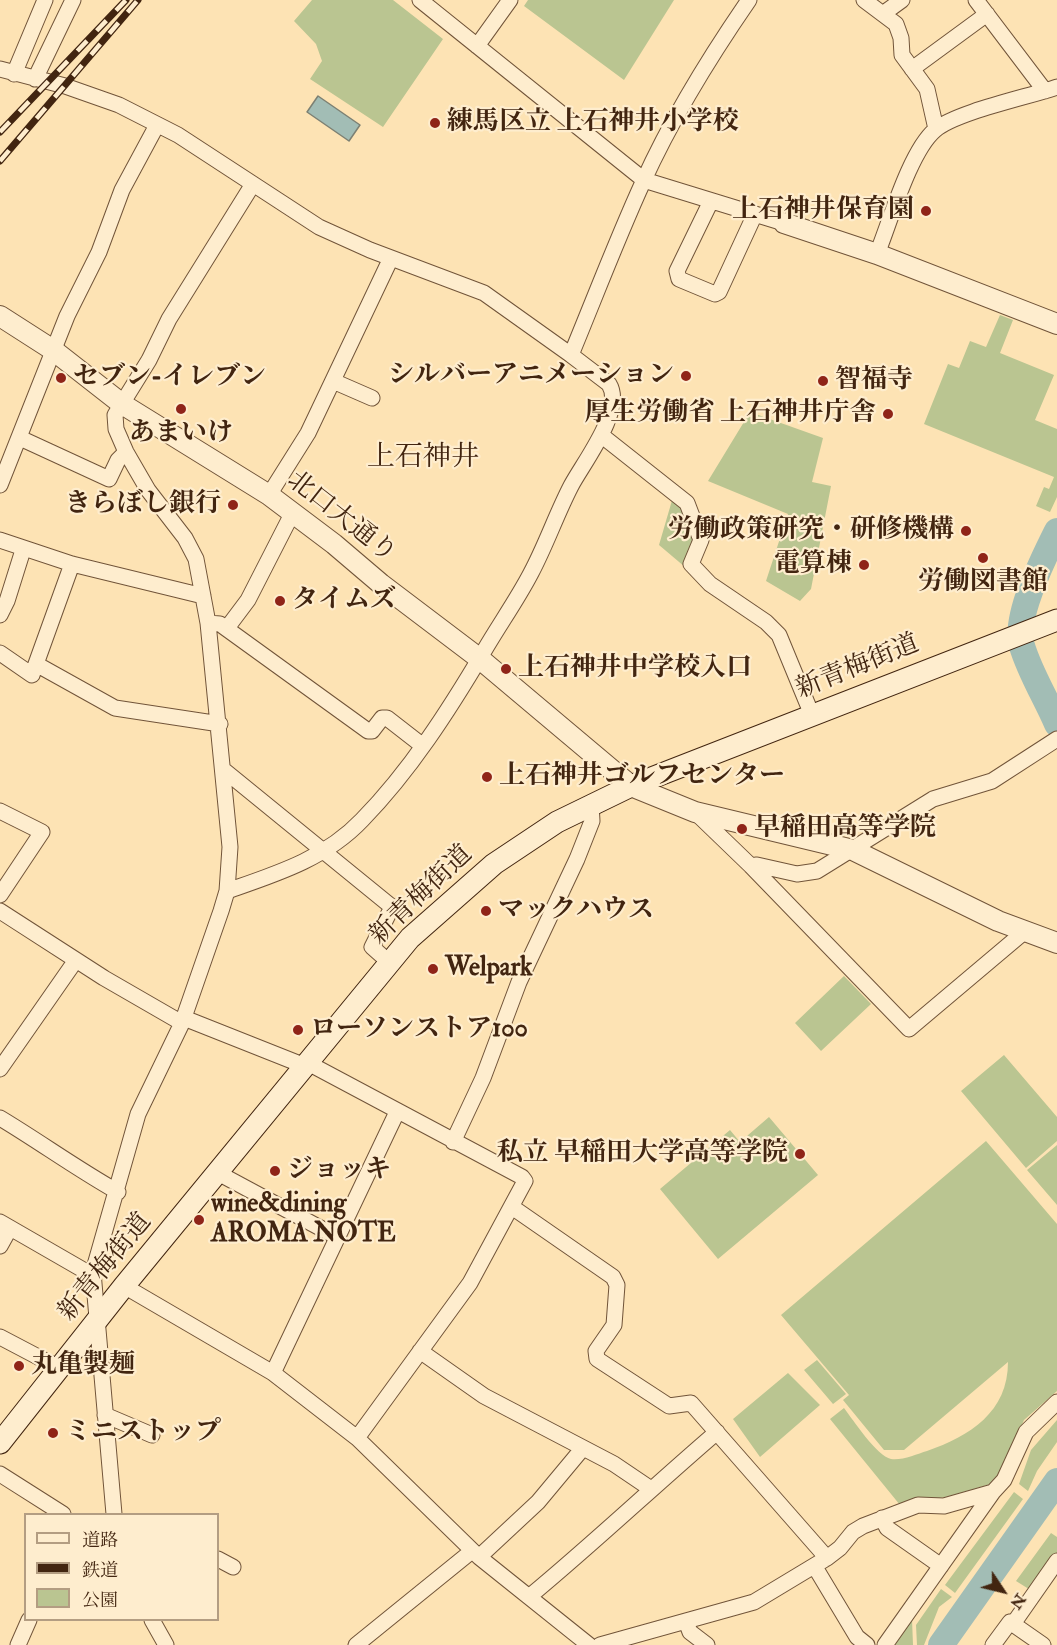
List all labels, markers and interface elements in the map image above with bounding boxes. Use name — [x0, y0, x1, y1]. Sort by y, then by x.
place label: 練馬区立 上石神井小学校 — [447, 107, 738, 139]
marker: 練馬区立 上石神井小学校 — [428, 116, 442, 130]
place label: 上石神井保育園 — [732, 195, 914, 227]
marker: 上石神井保育園 — [919, 204, 933, 218]
place label: シルバーアニメーション — [388, 360, 674, 392]
place label: セブン-イレブン — [73, 362, 266, 394]
place label: 智福寺 — [835, 365, 913, 397]
marker: シルバーアニメーション — [679, 369, 693, 383]
marker: セブン-イレブン — [54, 371, 68, 385]
marker: 智福寺 — [816, 374, 830, 388]
place label: 厚生労働省 上石神井庁舎 — [585, 398, 876, 430]
marker: あまいけ — [174, 402, 188, 416]
marker: 厚生労働省 上石神井庁舎 — [881, 407, 895, 421]
place label: あまいけ — [129, 418, 233, 450]
district label: 上石神井 — [367, 442, 479, 476]
street label: 北口大通り — [280, 466, 402, 570]
place label: きらぼし銀行 — [65, 489, 221, 521]
marker: きらぼし銀行 — [226, 498, 240, 512]
place label: 労働政策研究・研修機構 — [668, 515, 954, 547]
marker: 労働政策研究・研修機構 — [959, 524, 973, 538]
place label: 電算棟 — [774, 549, 852, 581]
marker: 労働図書館 — [976, 551, 990, 565]
marker: 電算棟 — [857, 558, 871, 572]
place label: 労働図書館 — [918, 567, 1048, 599]
place label: タイムズ — [292, 585, 396, 617]
marker: タイムズ — [273, 594, 287, 608]
street label: 新青梅街道 — [792, 629, 924, 707]
place label: 上石神井中学校入口 — [518, 653, 752, 685]
marker: 上石神井中学校入口 — [499, 662, 513, 676]
place label: 上石神井ゴルフセンター — [499, 761, 785, 793]
marker: 上石神井ゴルフセンター — [480, 770, 494, 784]
place label: 早稲田高等学院 — [754, 813, 936, 845]
marker: 早稲田高等学院 — [735, 822, 749, 836]
street label: 新青梅街道 — [364, 840, 480, 952]
place label: マックハウス — [498, 895, 654, 927]
marker: マックハウス — [479, 904, 493, 918]
place label: Welpark — [445, 953, 533, 985]
marker: Welpark — [426, 962, 440, 976]
place label: ローソンストア100 — [310, 1014, 528, 1046]
marker: ローソンストア100 — [291, 1023, 305, 1037]
place label: 私立 早稲田大学高等学院 — [497, 1138, 788, 1170]
marker: 私立 早稲田大学高等学院 — [793, 1147, 807, 1161]
place label: ジョッキ — [287, 1155, 391, 1187]
marker: ジョッキ — [268, 1164, 282, 1178]
place label: wine&dining AROMA NOTE — [211, 1189, 396, 1250]
street label: 新青梅街道 — [53, 1208, 159, 1328]
marker: wine&dining AROMA NOTE — [192, 1213, 206, 1227]
place label: 丸亀製麺 — [31, 1350, 135, 1382]
marker: 丸亀製麺 — [12, 1359, 26, 1373]
place label: ミニストップ — [65, 1417, 221, 1449]
marker: ミニストップ — [46, 1426, 60, 1440]
legend — [24, 1513, 219, 1621]
text: 道路 — [82, 1529, 118, 1552]
text: 鉄道 — [82, 1559, 118, 1582]
north arrow — [973, 1561, 1033, 1621]
text: 公園 — [82, 1589, 118, 1612]
text: N — [1005, 1590, 1030, 1613]

